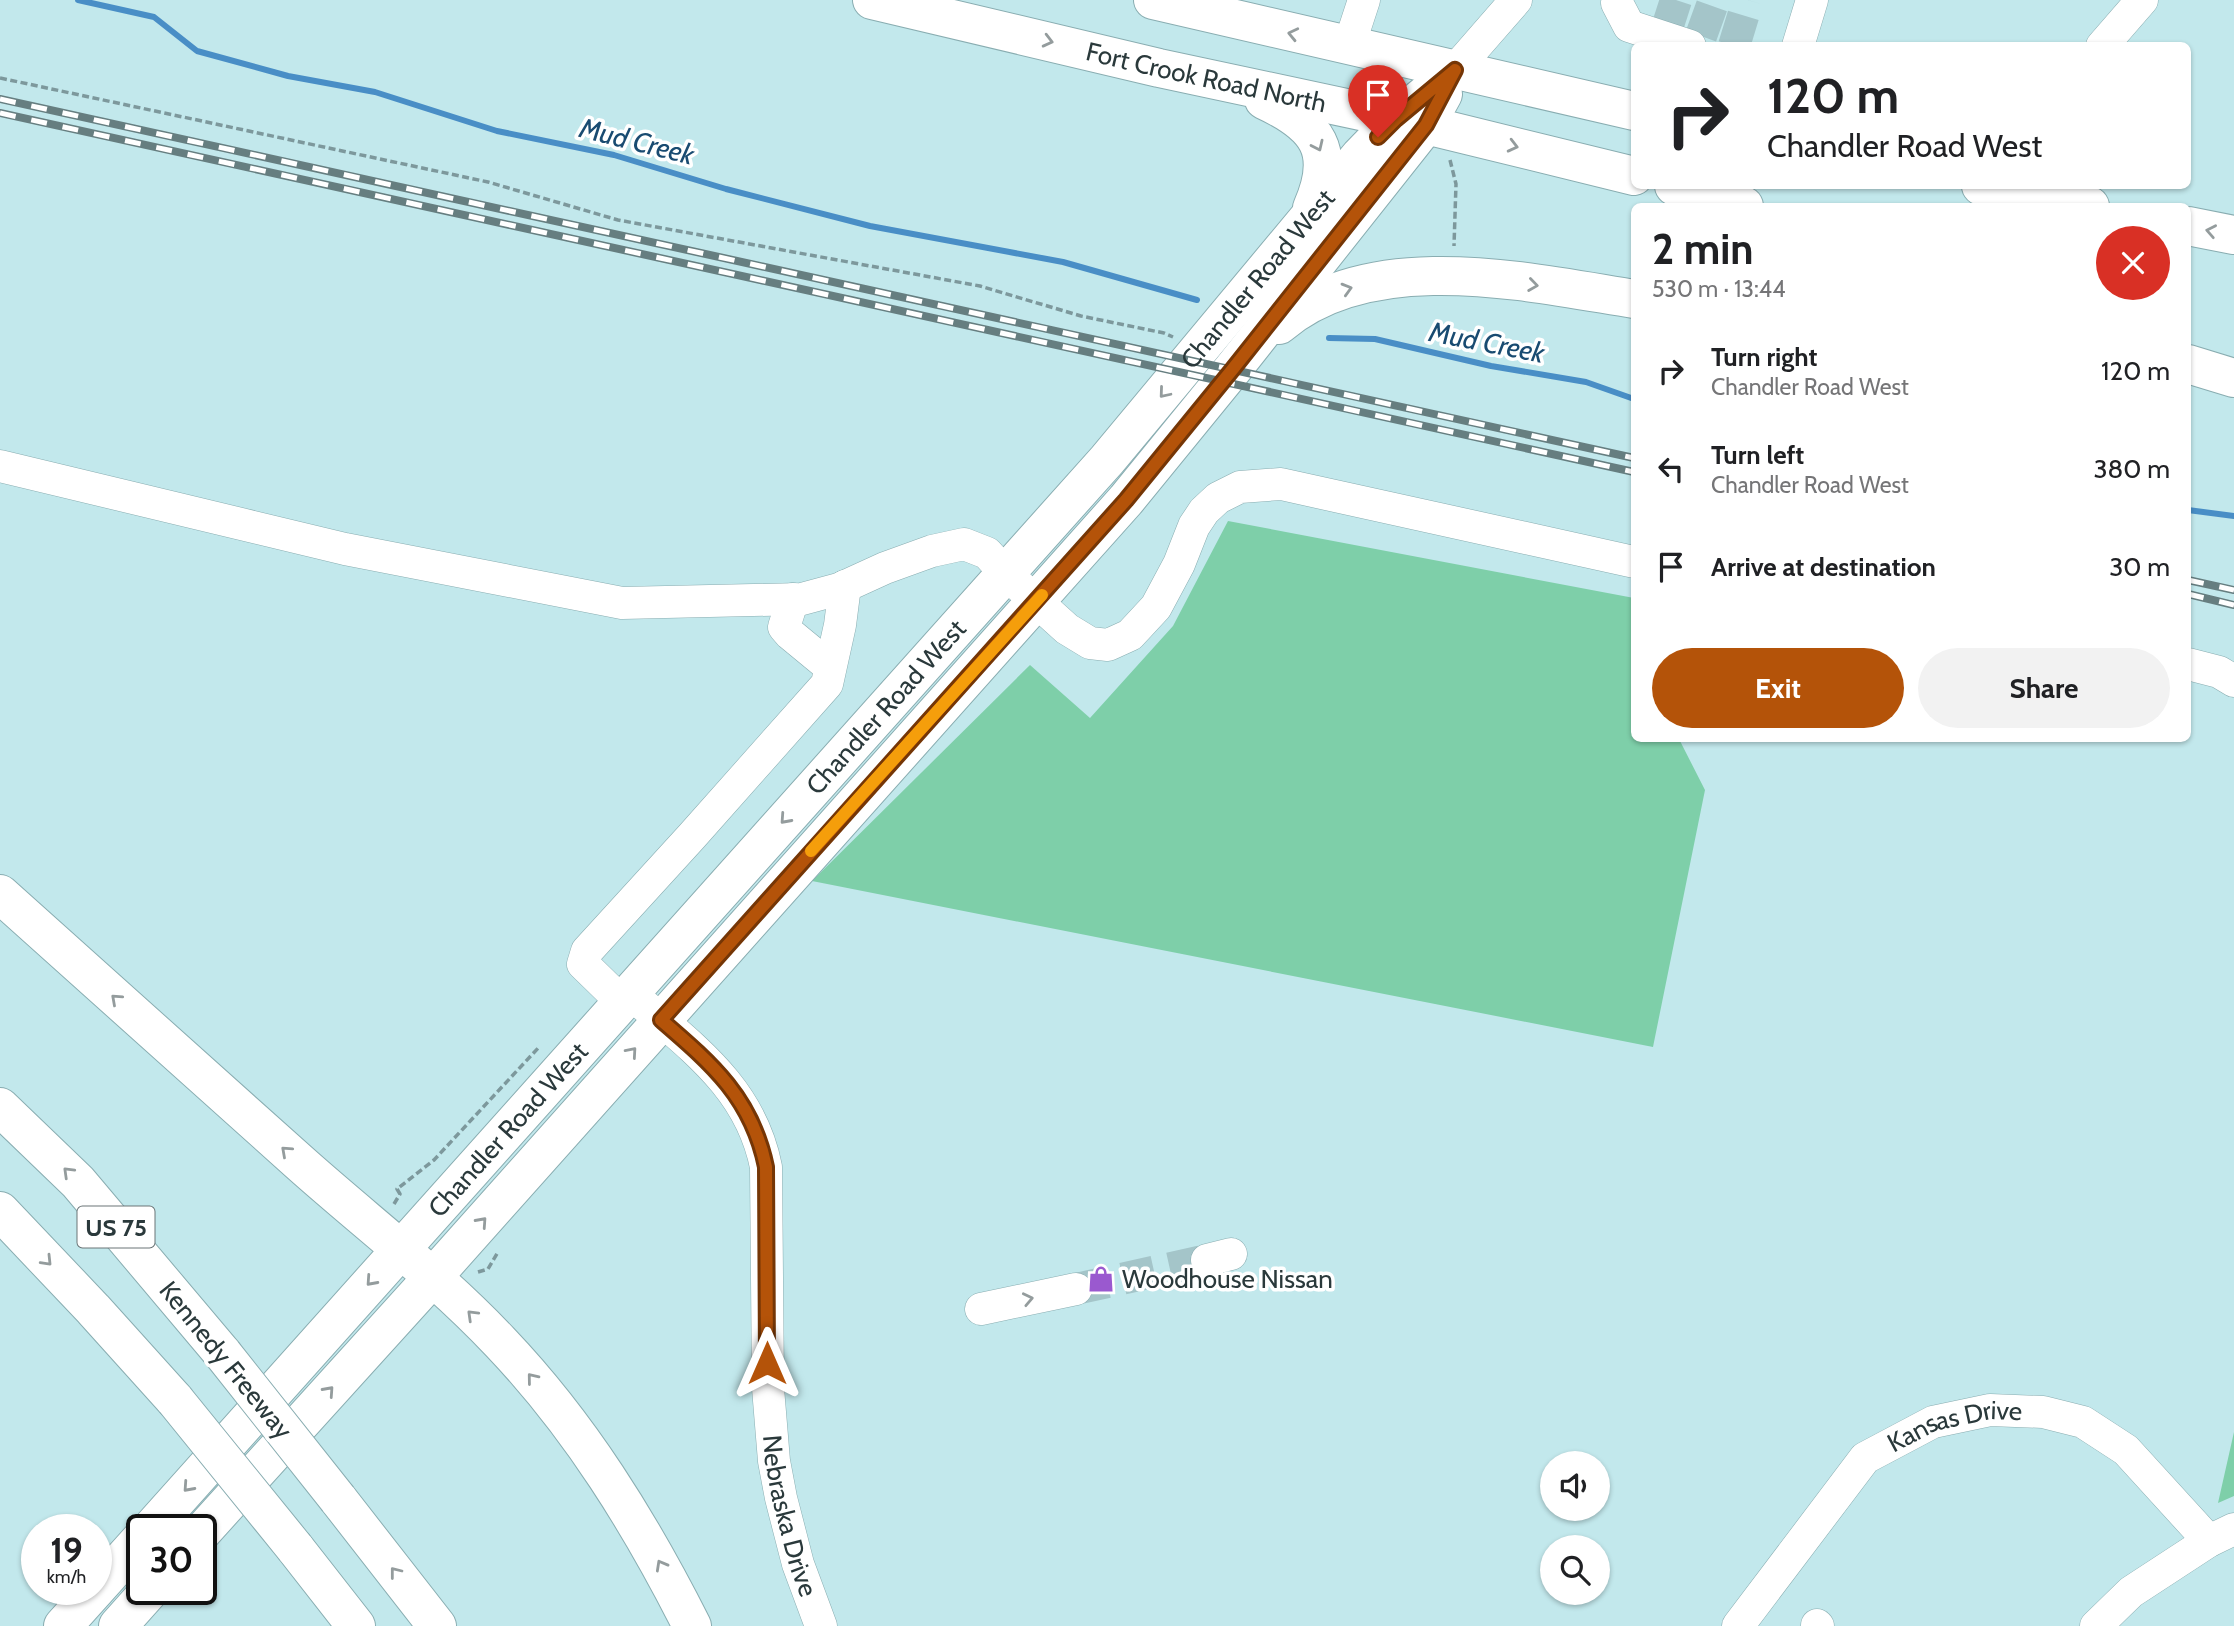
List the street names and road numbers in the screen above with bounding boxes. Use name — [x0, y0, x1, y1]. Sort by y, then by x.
street label: Fort Crook Road North — [1083, 35, 1329, 119]
street label: Chandler Road West — [1174, 183, 1342, 375]
street label: Chandler Road West — [799, 613, 973, 801]
street label: Chandler Road West — [421, 1036, 595, 1224]
road number: US 75 — [78, 1206, 154, 1247]
street label: Kennedy Freeway — [153, 1275, 299, 1445]
street label: Kansas Drive — [1882, 1394, 2023, 1459]
street label: Nebraska Drive — [756, 1434, 825, 1601]

